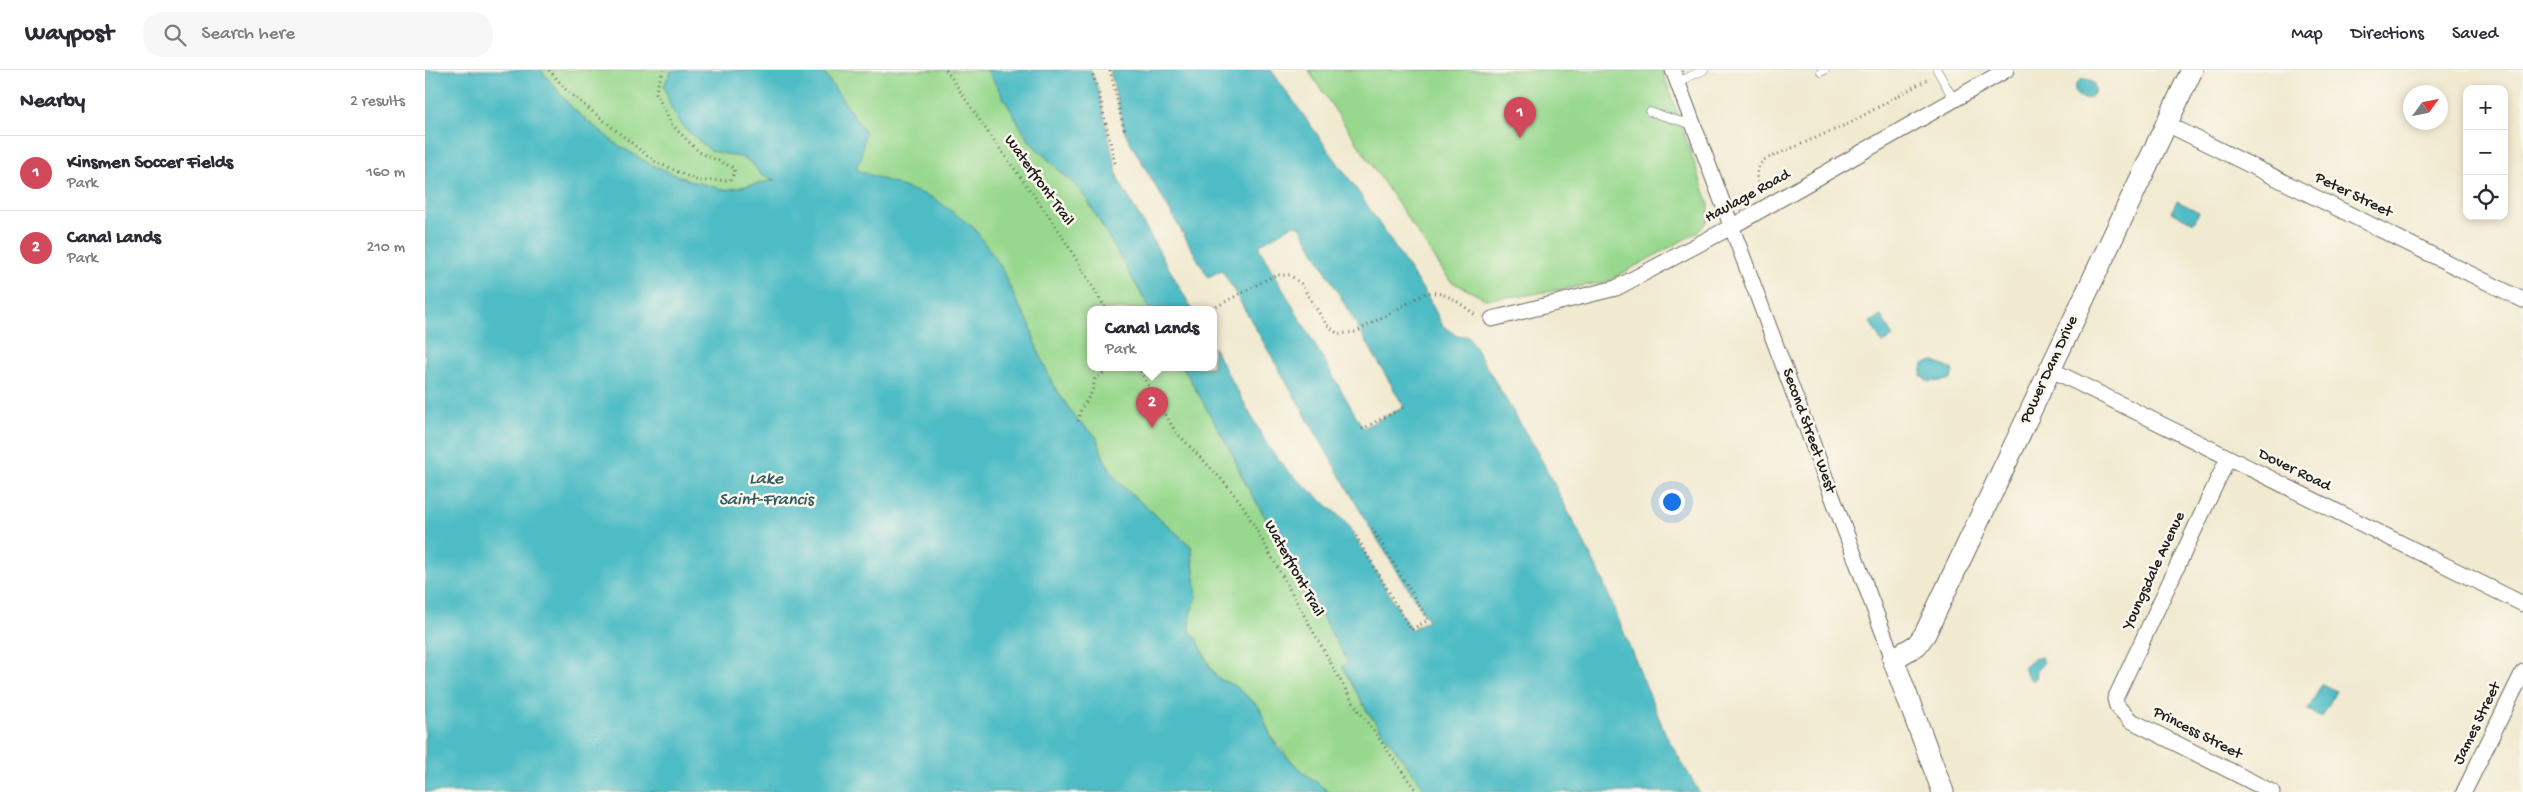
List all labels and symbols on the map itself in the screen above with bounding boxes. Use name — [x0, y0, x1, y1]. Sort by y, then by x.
north arrow — [2403, 85, 2448, 130]
pin: 1 — [1504, 97, 1536, 138]
street label: Waterfront Trail — [999, 132, 1077, 230]
street label: Haulage Road — [1702, 165, 1795, 228]
street label: Peter Street — [2310, 169, 2396, 224]
street label: Power Dam Drive — [2016, 312, 2084, 428]
street label: Second Street West — [1777, 366, 1840, 497]
pin: 2 — [1136, 387, 1168, 428]
street label: Dover Road — [2254, 445, 2335, 497]
water label: Lake Saint-Francis — [719, 469, 816, 511]
your location — [1659, 489, 1685, 515]
street label: Youngsdale Avenue — [2119, 508, 2191, 635]
street label: Waterfront Trail — [1259, 517, 1327, 621]
street label: James Street — [2450, 678, 2507, 768]
street label: Princess Street — [2148, 703, 2246, 765]

